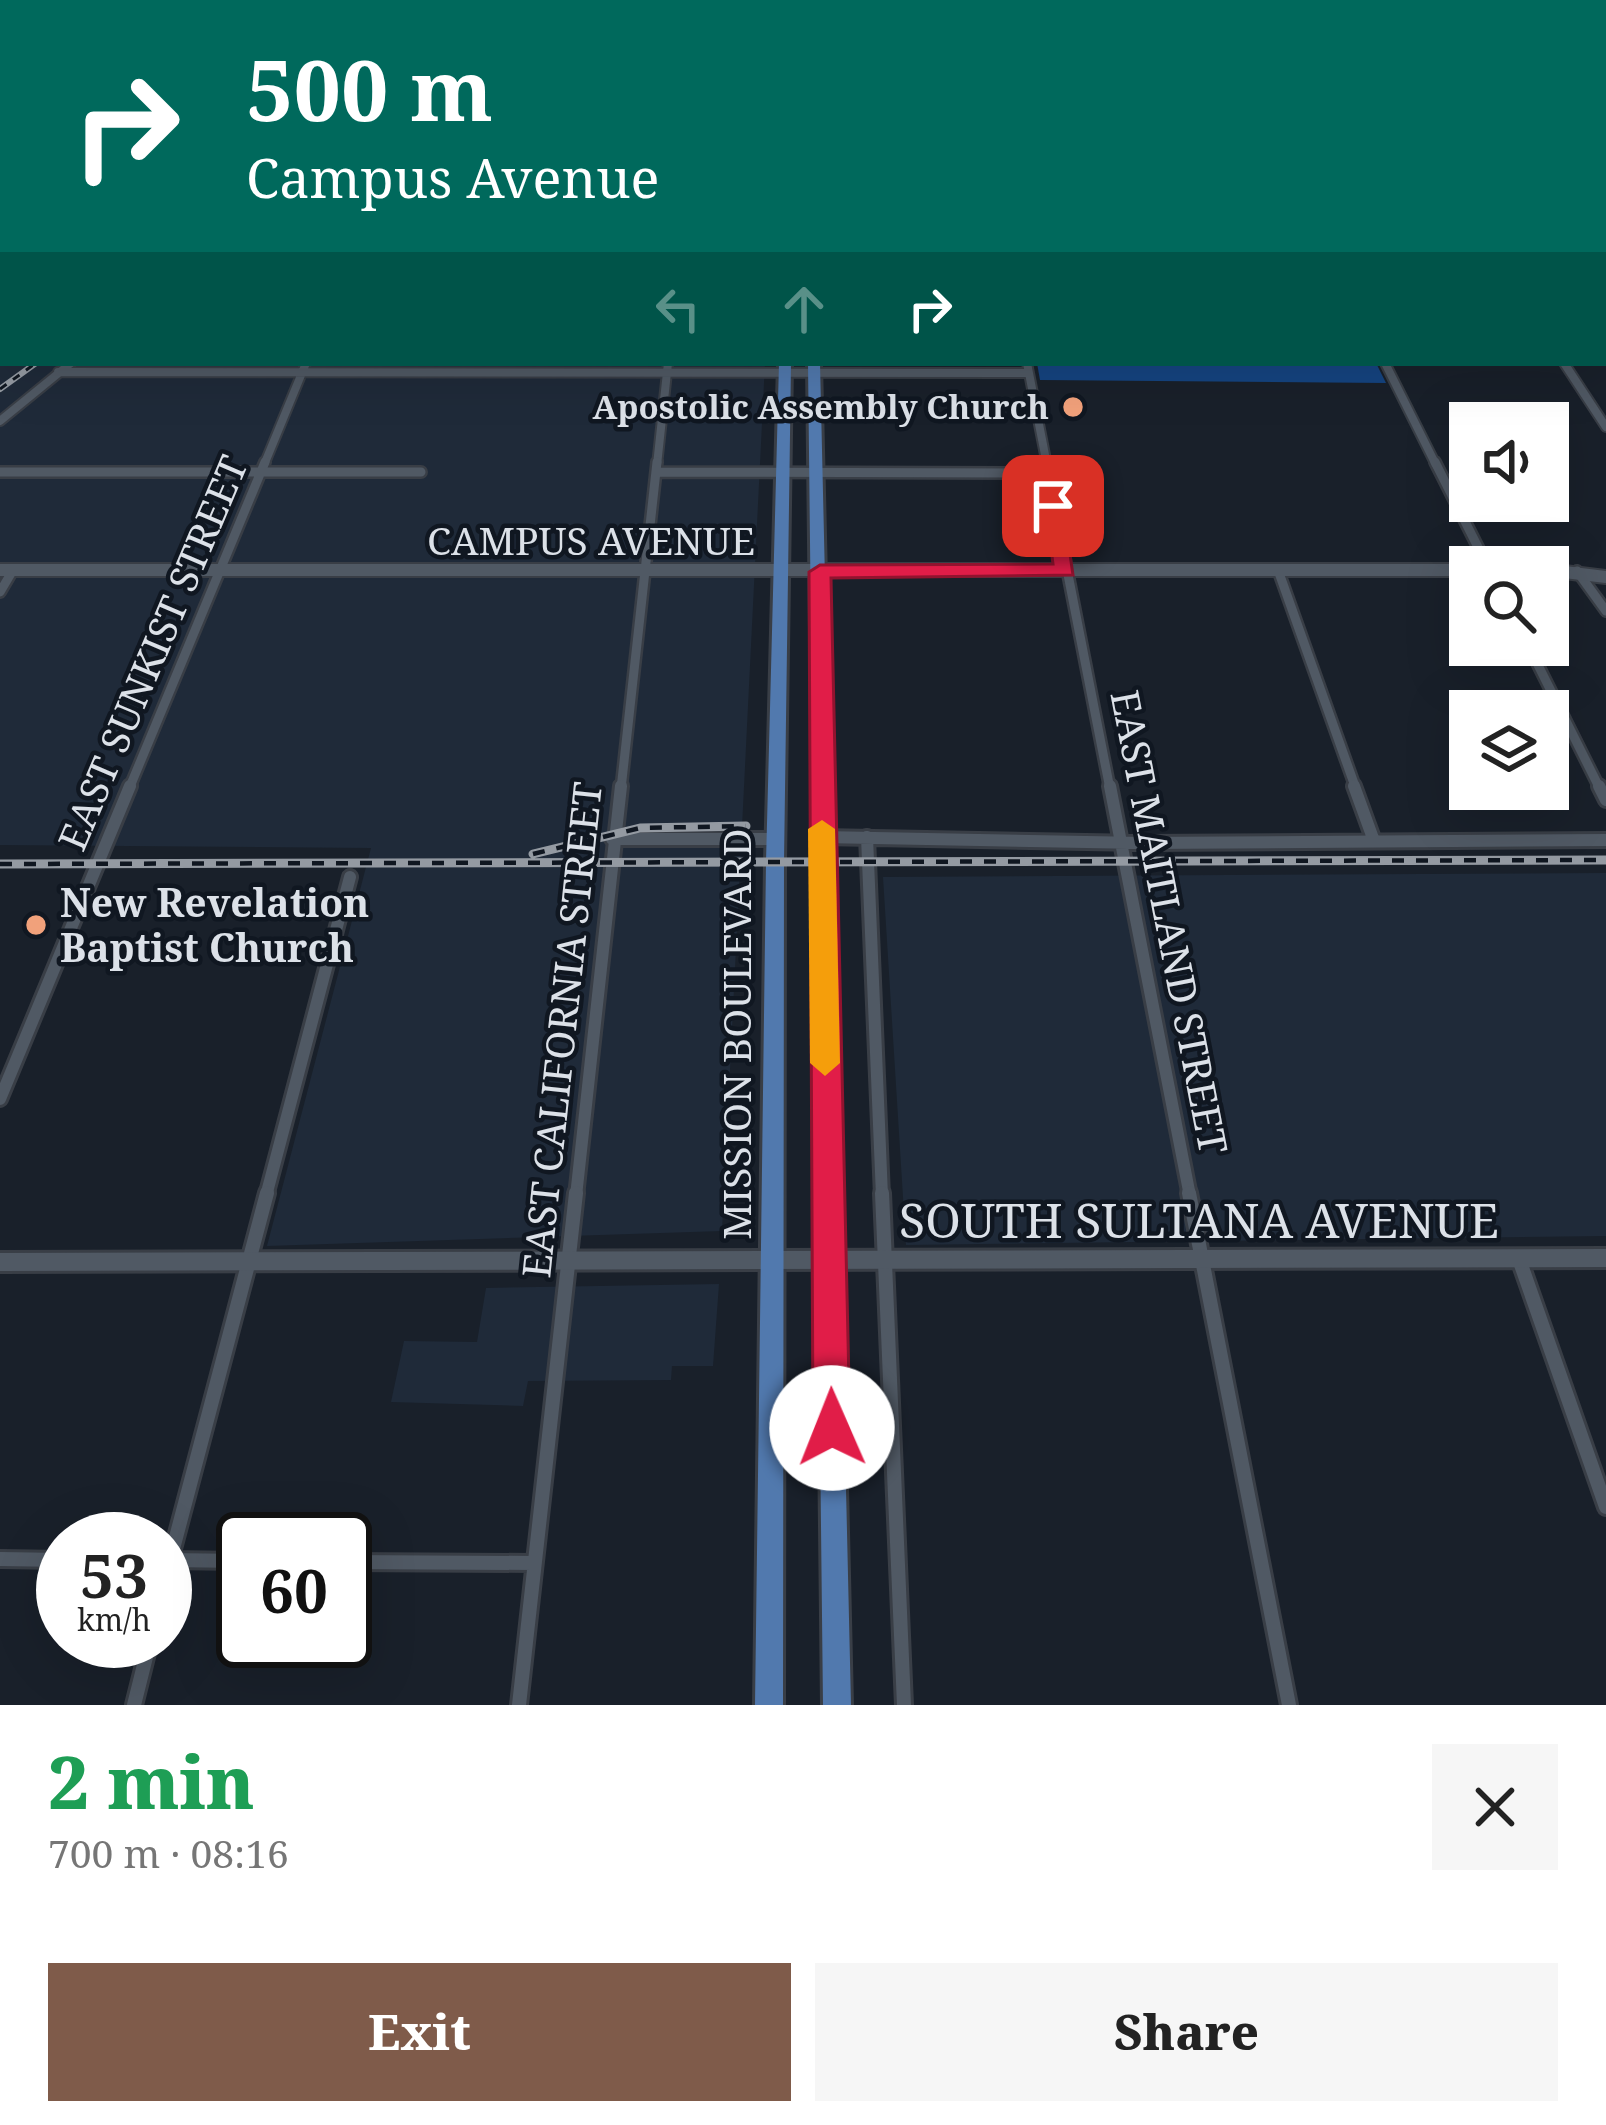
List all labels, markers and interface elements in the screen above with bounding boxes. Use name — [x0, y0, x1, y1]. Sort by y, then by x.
text: 500 m — [246, 31, 493, 146]
icon: right — [48, 48, 204, 204]
text: Campus Avenue — [246, 140, 659, 214]
icon: left — [645, 276, 711, 342]
icon: ahead — [771, 276, 837, 342]
icon: right — [897, 276, 963, 342]
place label: Apostolic Assembly Church — [592, 384, 1049, 429]
marker: Apostolic Assembly Church — [1060, 394, 1086, 420]
map controls — [1449, 402, 1569, 810]
button: sound — [1449, 402, 1569, 522]
street label: EAST SUNKIST STREET — [44, 447, 259, 858]
pin — [1002, 455, 1104, 557]
icon: arrive — [1020, 473, 1086, 539]
street label: CAMPUS AVENUE — [427, 513, 755, 566]
button: search — [1449, 546, 1569, 666]
street label: EAST MAITLAND STREET — [1100, 685, 1241, 1158]
button: layers — [1449, 690, 1569, 810]
street label: EAST CALIFORNIA STREET — [508, 779, 613, 1280]
street label: MISSION BOULEVARD — [709, 828, 762, 1240]
place label: New Revelation Baptist Church — [60, 875, 369, 973]
marker: New Revelation Baptist Church — [23, 912, 49, 938]
street label: SOUTH SULTANA AVENUE — [899, 1187, 1499, 1252]
position arrow — [769, 1365, 895, 1491]
speed limit sign: 60 — [216, 1512, 372, 1668]
text: 53 — [80, 1534, 148, 1616]
text: km/h — [77, 1599, 151, 1640]
text: 2 min — [48, 1732, 255, 1830]
button: close — [1432, 1744, 1558, 1870]
text: 700 m · 08:16 — [48, 1826, 289, 1879]
button: Exit — [48, 1963, 791, 2101]
button: Share — [815, 1963, 1558, 2101]

